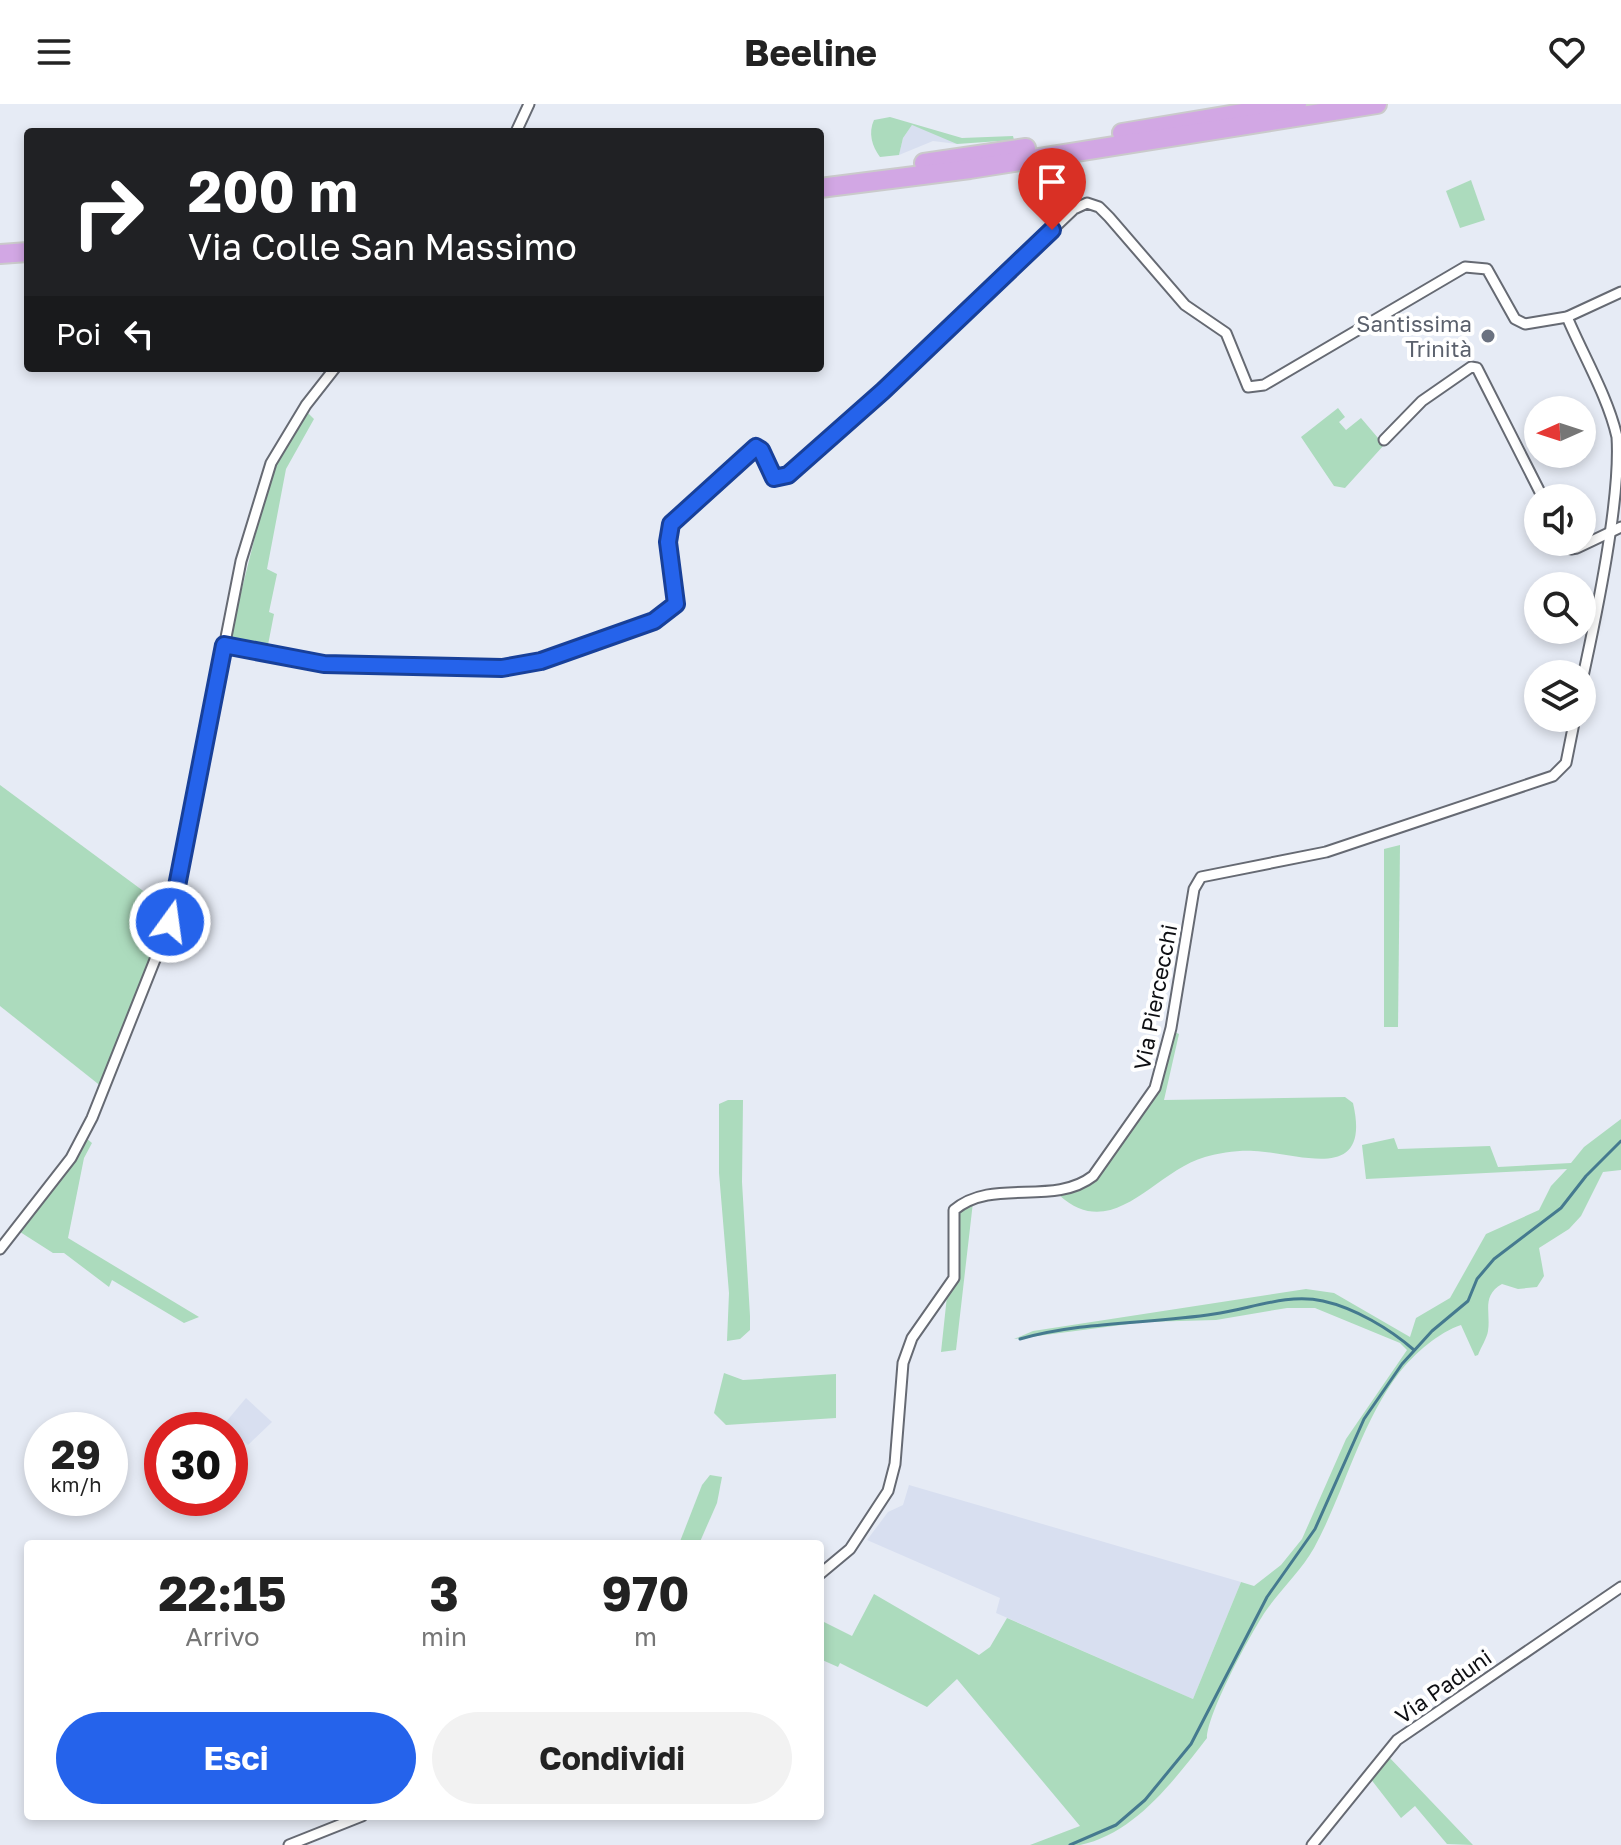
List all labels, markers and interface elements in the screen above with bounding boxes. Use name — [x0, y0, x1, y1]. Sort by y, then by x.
icon: menu — [32, 30, 76, 74]
icon: heart — [1545, 30, 1589, 74]
text: Beeline — [744, 31, 877, 74]
pin — [1018, 148, 1086, 230]
text: 200 m — [188, 157, 358, 224]
icon: right — [56, 160, 160, 264]
icon: arrive — [1030, 160, 1074, 204]
text: Via Colle San Massimo — [188, 225, 577, 268]
place label: Santissima Trinità — [1356, 310, 1472, 362]
icon: left — [117, 312, 161, 356]
text: Poi — [56, 316, 101, 352]
marker: Santissima Trinità — [1479, 327, 1497, 345]
north arrow — [1524, 396, 1596, 468]
map controls — [1524, 396, 1596, 732]
button: sound — [1524, 484, 1596, 556]
button: search — [1524, 572, 1596, 644]
button: layers — [1524, 660, 1596, 732]
position arrow — [128, 880, 212, 964]
street label: Via Piercecchi — [1128, 922, 1182, 1072]
speed limit sign: 30 — [144, 1412, 248, 1516]
text: 29 — [51, 1430, 101, 1478]
text: km/h — [51, 1472, 101, 1496]
text: 22:15 — [159, 1564, 286, 1622]
text: 3 — [429, 1564, 459, 1622]
text: 970 — [602, 1564, 689, 1622]
text: Arrivo — [185, 1621, 260, 1652]
text: min — [421, 1621, 467, 1652]
text: m — [634, 1621, 657, 1652]
street label: Via Paduni — [1390, 1643, 1496, 1729]
button: Esci — [56, 1712, 416, 1804]
button: Condividi — [432, 1712, 792, 1804]

